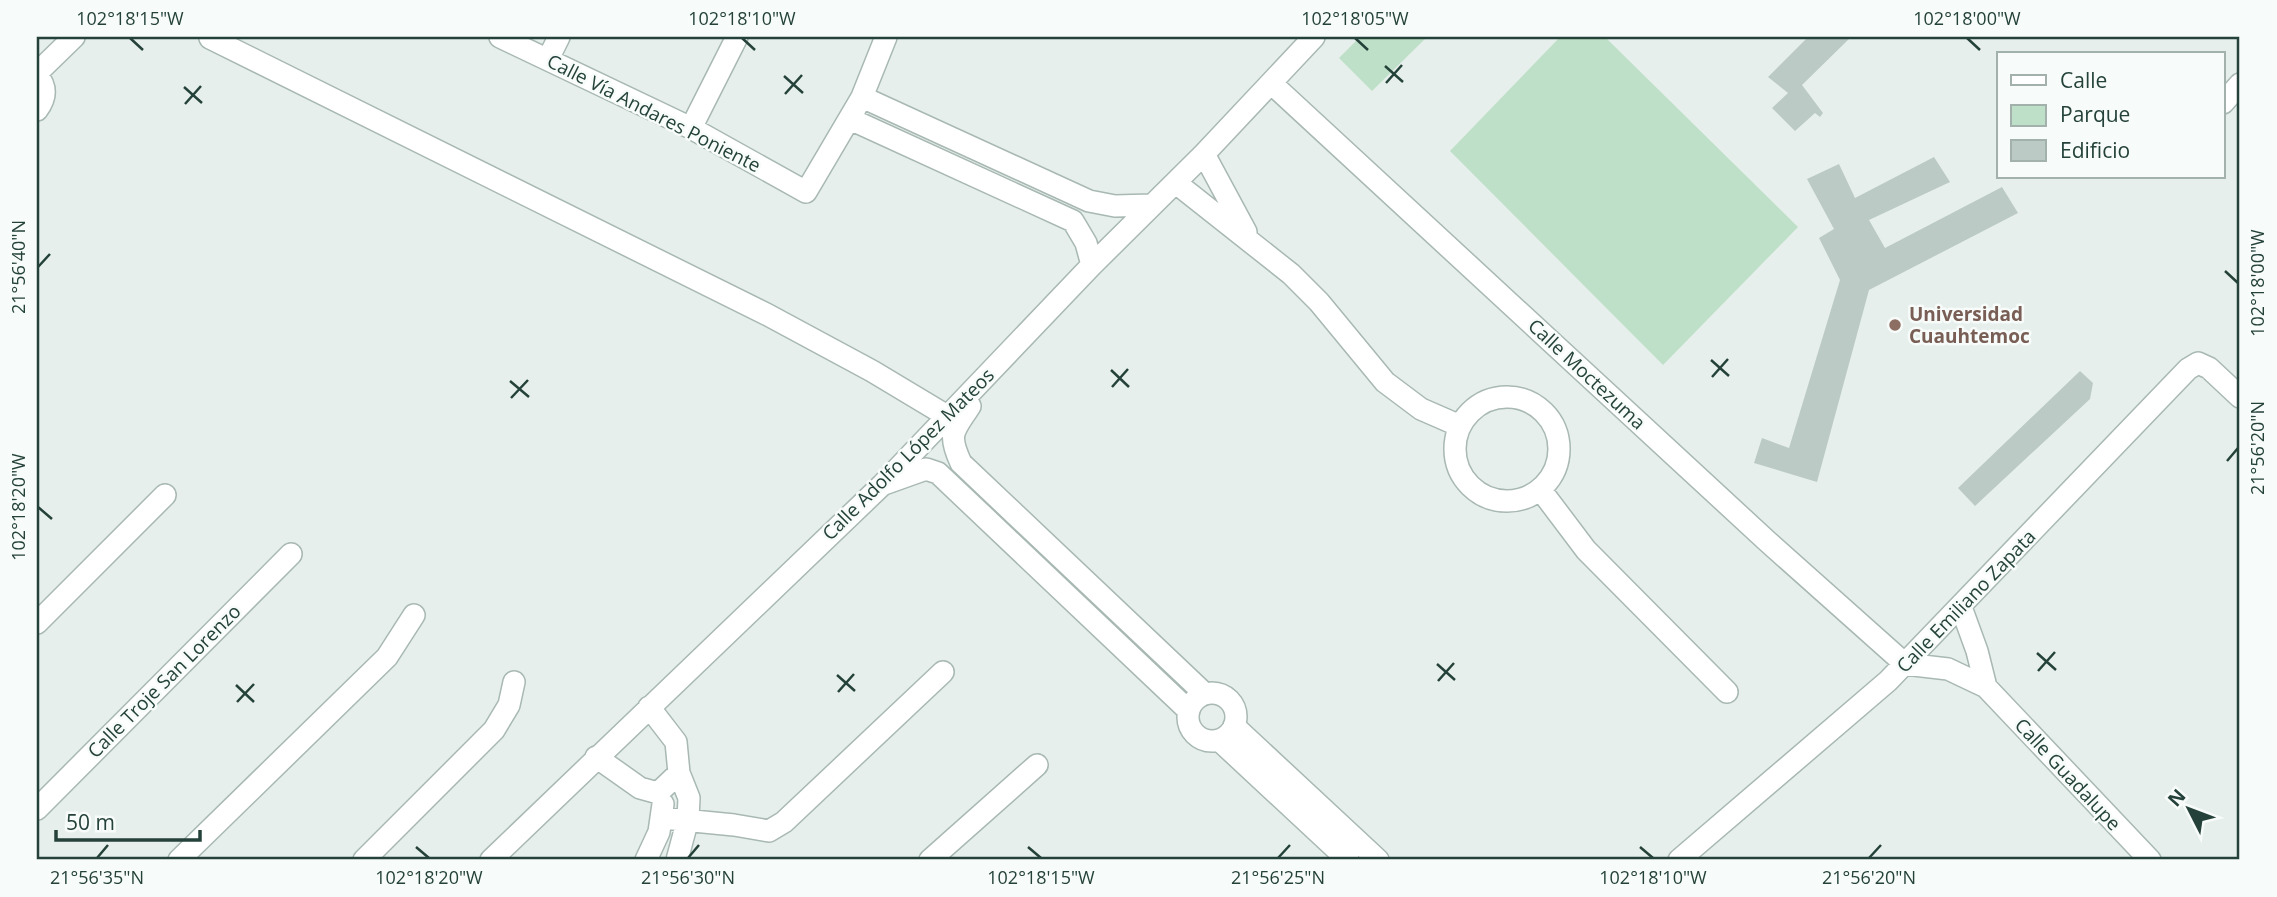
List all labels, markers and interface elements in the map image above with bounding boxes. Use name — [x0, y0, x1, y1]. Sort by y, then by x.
text: 102°18'15"W — [76, 6, 184, 30]
text: 102°18'10"W — [688, 6, 796, 30]
text: 102°18'05"W — [1301, 6, 1409, 30]
text: 102°18'00"W — [1913, 6, 2021, 30]
street label: Calle Vía Andares Poniente — [543, 48, 765, 178]
legend — [1997, 52, 2224, 178]
text: Calle — [2060, 66, 2107, 94]
text: Parque — [2060, 100, 2130, 128]
text: Edificio — [2060, 136, 2130, 164]
text: 21°56'40"N — [6, 220, 30, 314]
text: 102°18'00"W — [2245, 229, 2269, 337]
place label: Universidad Cuauhtemoc — [1909, 301, 2030, 349]
street label: Calle Moctezuma — [1523, 313, 1651, 435]
marker: Universidad Cuauhtemoc — [1887, 317, 1903, 333]
street label: Calle Adolfo López Mateos — [816, 362, 1000, 546]
text: 21°56'20"N — [2245, 401, 2269, 495]
text: 102°18'20"W — [6, 453, 30, 561]
street label: Calle Emiliano Zapata — [1891, 524, 2041, 678]
street label: Calle Troje San Lorenzo — [82, 599, 246, 763]
street label: Calle Guadalupe — [2009, 712, 2127, 836]
north arrow — [2154, 774, 2224, 844]
text: N — [2162, 783, 2191, 812]
scale bar — [56, 799, 200, 843]
text: 50 m — [66, 808, 115, 836]
text: 21°56'35"N — [50, 865, 144, 889]
text: 102°18'20"W — [375, 865, 483, 889]
text: 21°56'30"N — [641, 865, 735, 889]
text: 102°18'15"W — [987, 865, 1095, 889]
text: 21°56'25"N — [1231, 865, 1325, 889]
text: 102°18'10"W — [1599, 865, 1707, 889]
text: 21°56'20"N — [1822, 865, 1916, 889]

